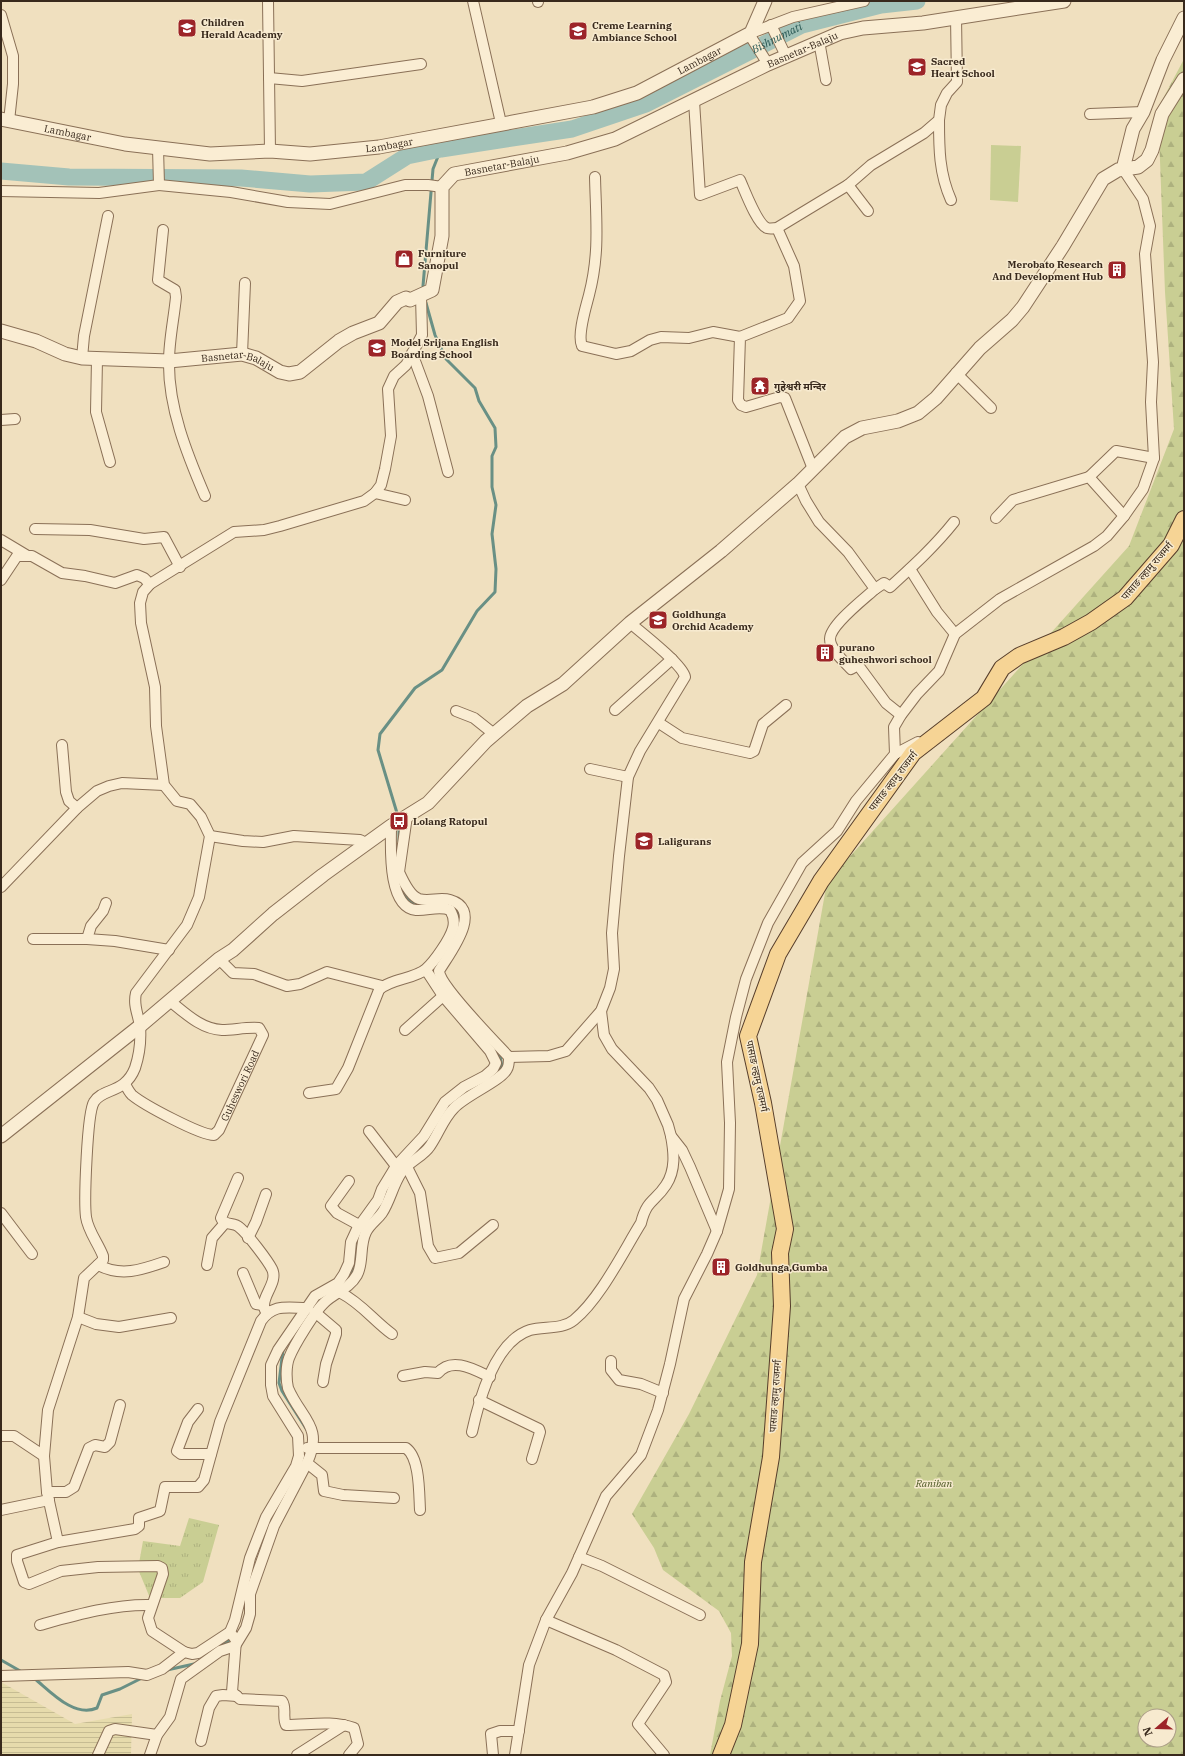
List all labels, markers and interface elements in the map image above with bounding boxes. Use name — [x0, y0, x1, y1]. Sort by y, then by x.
place label: Children Herald Academy — [201, 16, 283, 41]
school or university icon: Children Herald Academy — [176, 17, 198, 39]
place label: Creme Learning Ambiance School — [592, 19, 677, 44]
water label: Bishnumati — [748, 19, 805, 57]
school or university icon: Creme Learning Ambiance School — [567, 20, 589, 42]
street label: Basnetar-Balaju — [765, 28, 840, 70]
street label: Lambagar — [675, 43, 724, 77]
place label: Sacred Heart School — [931, 55, 995, 80]
school or university icon: Sacred Heart School — [906, 56, 928, 78]
street label: Lambagar — [43, 121, 93, 144]
street label: Lambagar — [365, 134, 414, 155]
street label: Basnetar-Balaju — [463, 152, 540, 178]
place label: Furniture Sanopul — [418, 247, 467, 272]
shop icon: Furniture Sanopul — [393, 248, 415, 270]
place label: Merobato Research And Development Hub — [992, 258, 1103, 283]
building icon: Merobato Research And Development Hub — [1106, 259, 1128, 281]
place label: Model Srijana English Boarding School — [391, 336, 499, 361]
school or university icon: Model Srijana English Boarding School — [366, 337, 388, 359]
street label: Basnetar-Balaju — [201, 347, 277, 374]
temple icon: गुहेश्वरी मन्दिर — [749, 375, 771, 397]
place label: गुहेश्वरी मन्दिर — [774, 380, 827, 393]
street label: पासाङ ल्हामु राजमर्ग — [1118, 539, 1176, 603]
place label: Goldhunga Orchid Academy — [672, 608, 754, 633]
school or university icon: Goldhunga Orchid Academy — [647, 609, 669, 631]
place label: purano guheshwori school — [839, 641, 932, 666]
building icon: purano guheshwori school — [814, 642, 836, 664]
street label: पासाङ ल्हामु राजमर्ग — [866, 748, 921, 814]
bus stop icon: Lolang Ratopul — [388, 810, 410, 832]
place label: Lolang Ratopul — [413, 815, 487, 828]
school or university icon: Laligurans — [633, 830, 655, 852]
place label: Laligurans — [658, 835, 711, 848]
street label: पासाङ ल्हामु राजमर्ग — [743, 1039, 771, 1114]
street label: Guheswori Road — [218, 1048, 262, 1123]
building icon: Goldhunga,Gumba — [710, 1256, 732, 1278]
place label: Goldhunga,Gumba — [735, 1261, 828, 1274]
street label: पासाङ ल्हामु राजमर्ग — [766, 1358, 784, 1433]
park label: Raniban — [915, 1477, 953, 1490]
north arrow — [1137, 1708, 1177, 1748]
text: N — [1139, 1725, 1156, 1738]

